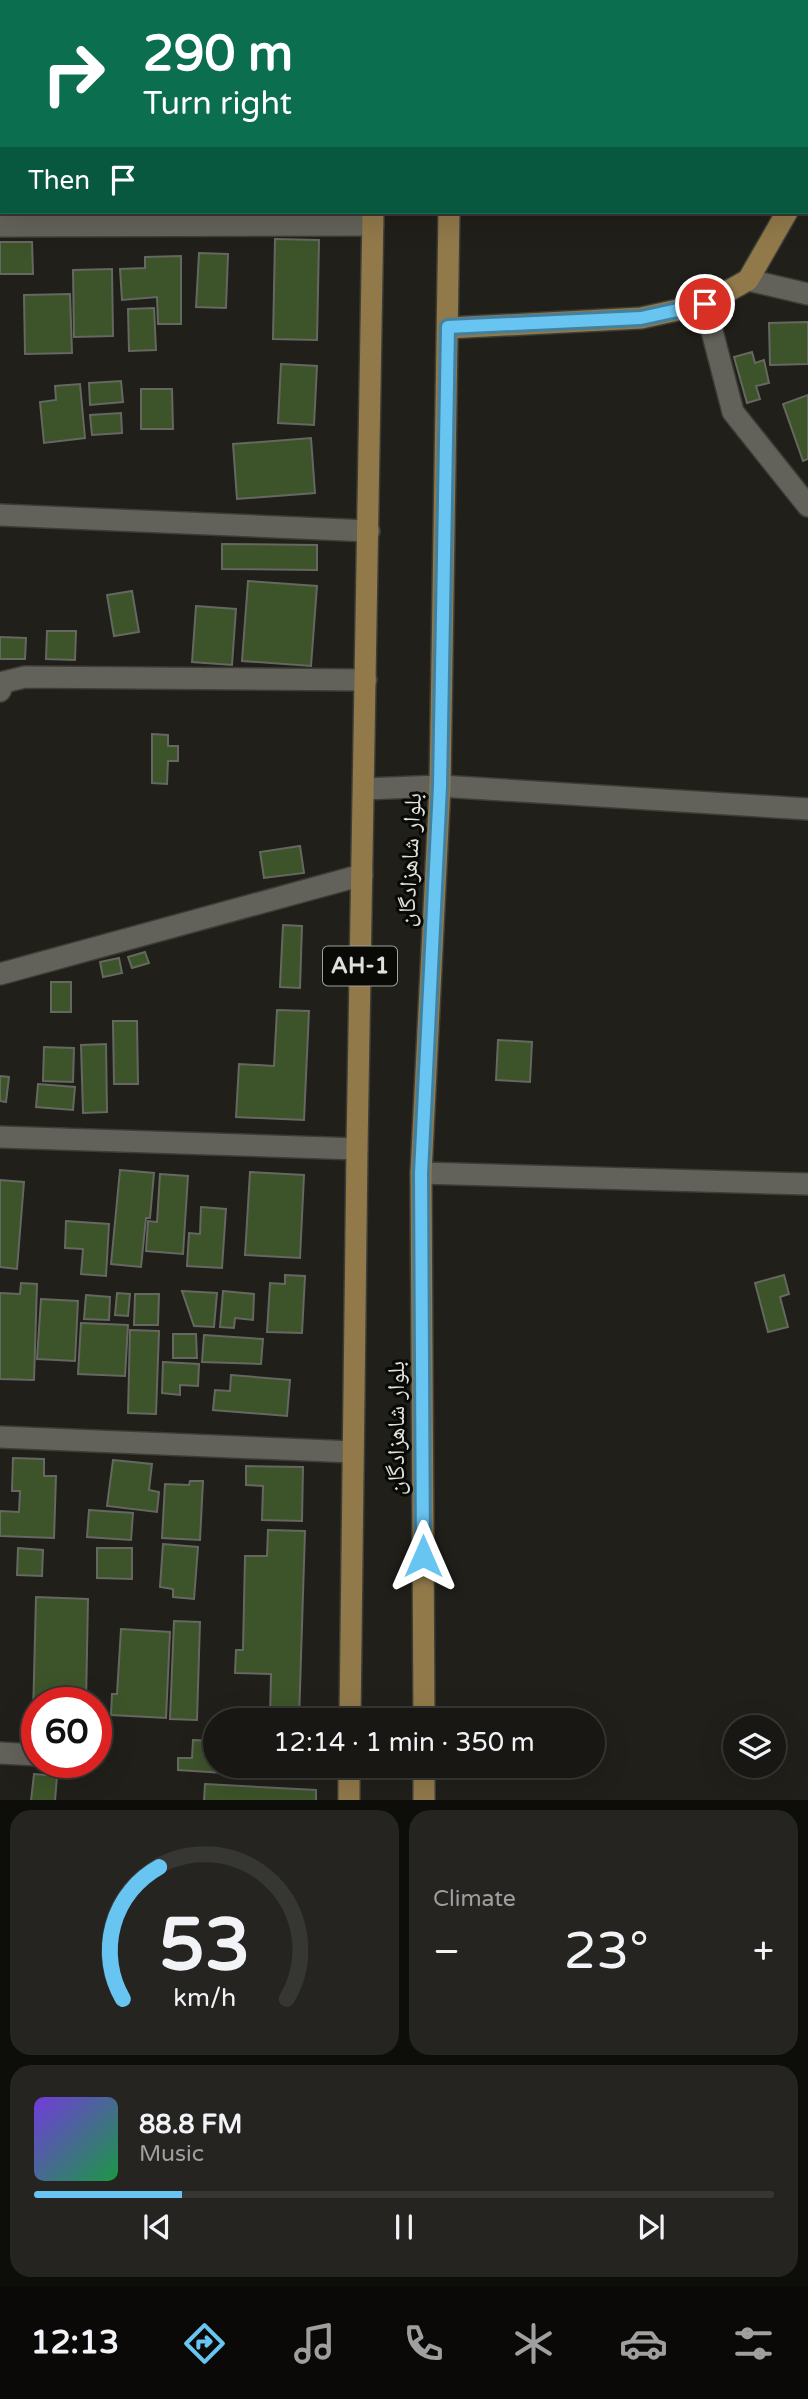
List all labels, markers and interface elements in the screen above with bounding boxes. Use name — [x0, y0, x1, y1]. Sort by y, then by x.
text: 290 m — [143, 25, 293, 84]
icon: right — [28, 28, 119, 119]
text: Turn right — [143, 85, 292, 123]
icon: arrive — [104, 161, 142, 199]
text: Then — [28, 165, 90, 196]
pin — [675, 274, 735, 334]
icon: arrive — [686, 285, 724, 323]
street label: بلوار شاهزادگان — [392, 792, 428, 928]
road number: AH-1 — [323, 946, 397, 986]
street label: بلوار شاهزادگان — [382, 1361, 411, 1495]
position arrow — [386, 1519, 460, 1593]
speed limit sign: 60 — [21, 1687, 112, 1778]
map controls — [723, 1715, 786, 1778]
button: layers — [723, 1715, 786, 1778]
text: 12:14 · 1 min · 350 m — [273, 1727, 535, 1758]
text: Climate — [433, 1885, 516, 1913]
text: 53 — [159, 1902, 250, 1990]
text: 23° — [564, 1920, 649, 1983]
text: − — [433, 1929, 460, 1975]
text: + — [753, 1929, 774, 1975]
text: km/h — [173, 1982, 236, 2012]
text: 88.8 FM — [139, 2109, 242, 2140]
text: Music — [139, 2140, 204, 2168]
icon: previous — [138, 2208, 176, 2246]
icon: pause — [385, 2208, 423, 2246]
icon: next — [632, 2208, 670, 2246]
icon: directions — [180, 2319, 229, 2368]
icon: music — [290, 2319, 339, 2368]
icon: phone — [399, 2319, 448, 2368]
icon: climate — [509, 2319, 558, 2368]
icon: car — [619, 2319, 668, 2368]
icon: filters — [729, 2319, 778, 2368]
text: 12:13 — [30, 2324, 119, 2362]

